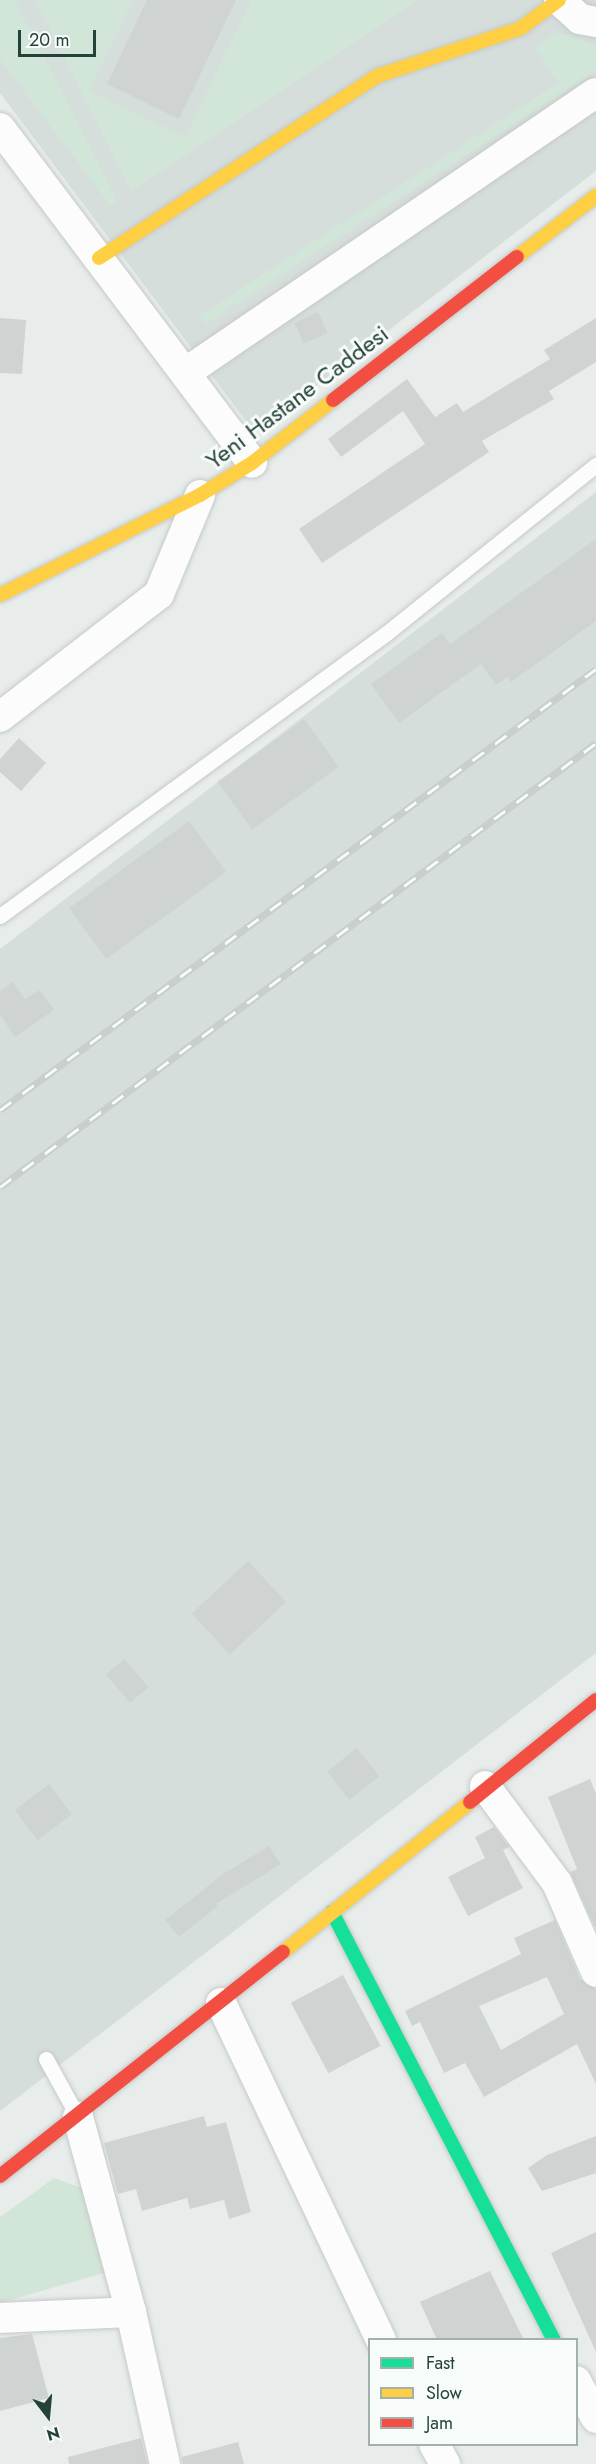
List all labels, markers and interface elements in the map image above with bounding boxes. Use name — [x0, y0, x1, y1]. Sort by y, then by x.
scale bar — [21, 18, 99, 56]
text: 20 m — [29, 27, 69, 53]
street label: Yeni Hastane Caddesi — [200, 319, 394, 475]
legend — [368, 2338, 578, 2446]
text: Fast — [426, 2350, 455, 2376]
text: Slow — [426, 2380, 462, 2406]
north arrow — [18, 2386, 78, 2446]
text: Jam — [426, 2410, 453, 2436]
text: N — [44, 2421, 62, 2447]

